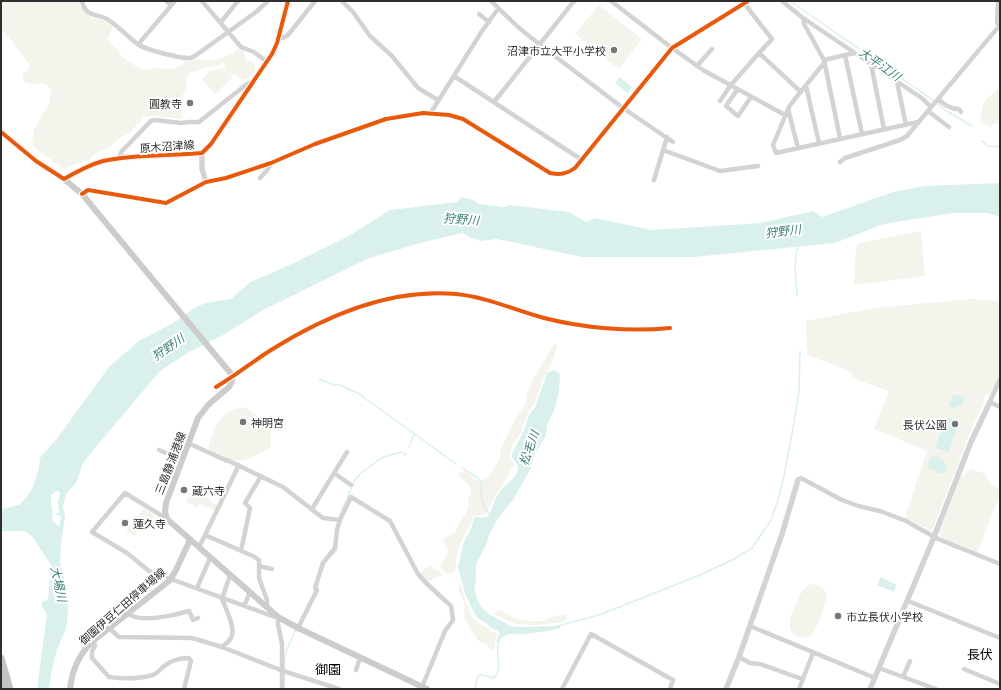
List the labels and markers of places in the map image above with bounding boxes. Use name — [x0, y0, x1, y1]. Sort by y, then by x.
place label: 沼津市立大平小学校 — [507, 44, 606, 57]
marker: 沼津市立大平小学校 — [609, 45, 619, 55]
place label: 圓教寺 — [149, 97, 182, 110]
marker: 圓教寺 — [185, 98, 195, 108]
place label: 神明宮 — [251, 416, 284, 429]
marker: 神明宮 — [238, 417, 248, 427]
place label: 長伏公園 — [903, 418, 947, 431]
marker: 長伏公園 — [950, 419, 960, 429]
place label: 蔵六寺 — [192, 484, 225, 497]
marker: 蔵六寺 — [179, 485, 189, 495]
place label: 蓮久寺 — [133, 517, 166, 530]
marker: 蓮久寺 — [120, 518, 130, 528]
place label: 市立長伏小学校 — [846, 610, 923, 623]
marker: 市立長伏小学校 — [833, 611, 843, 621]

